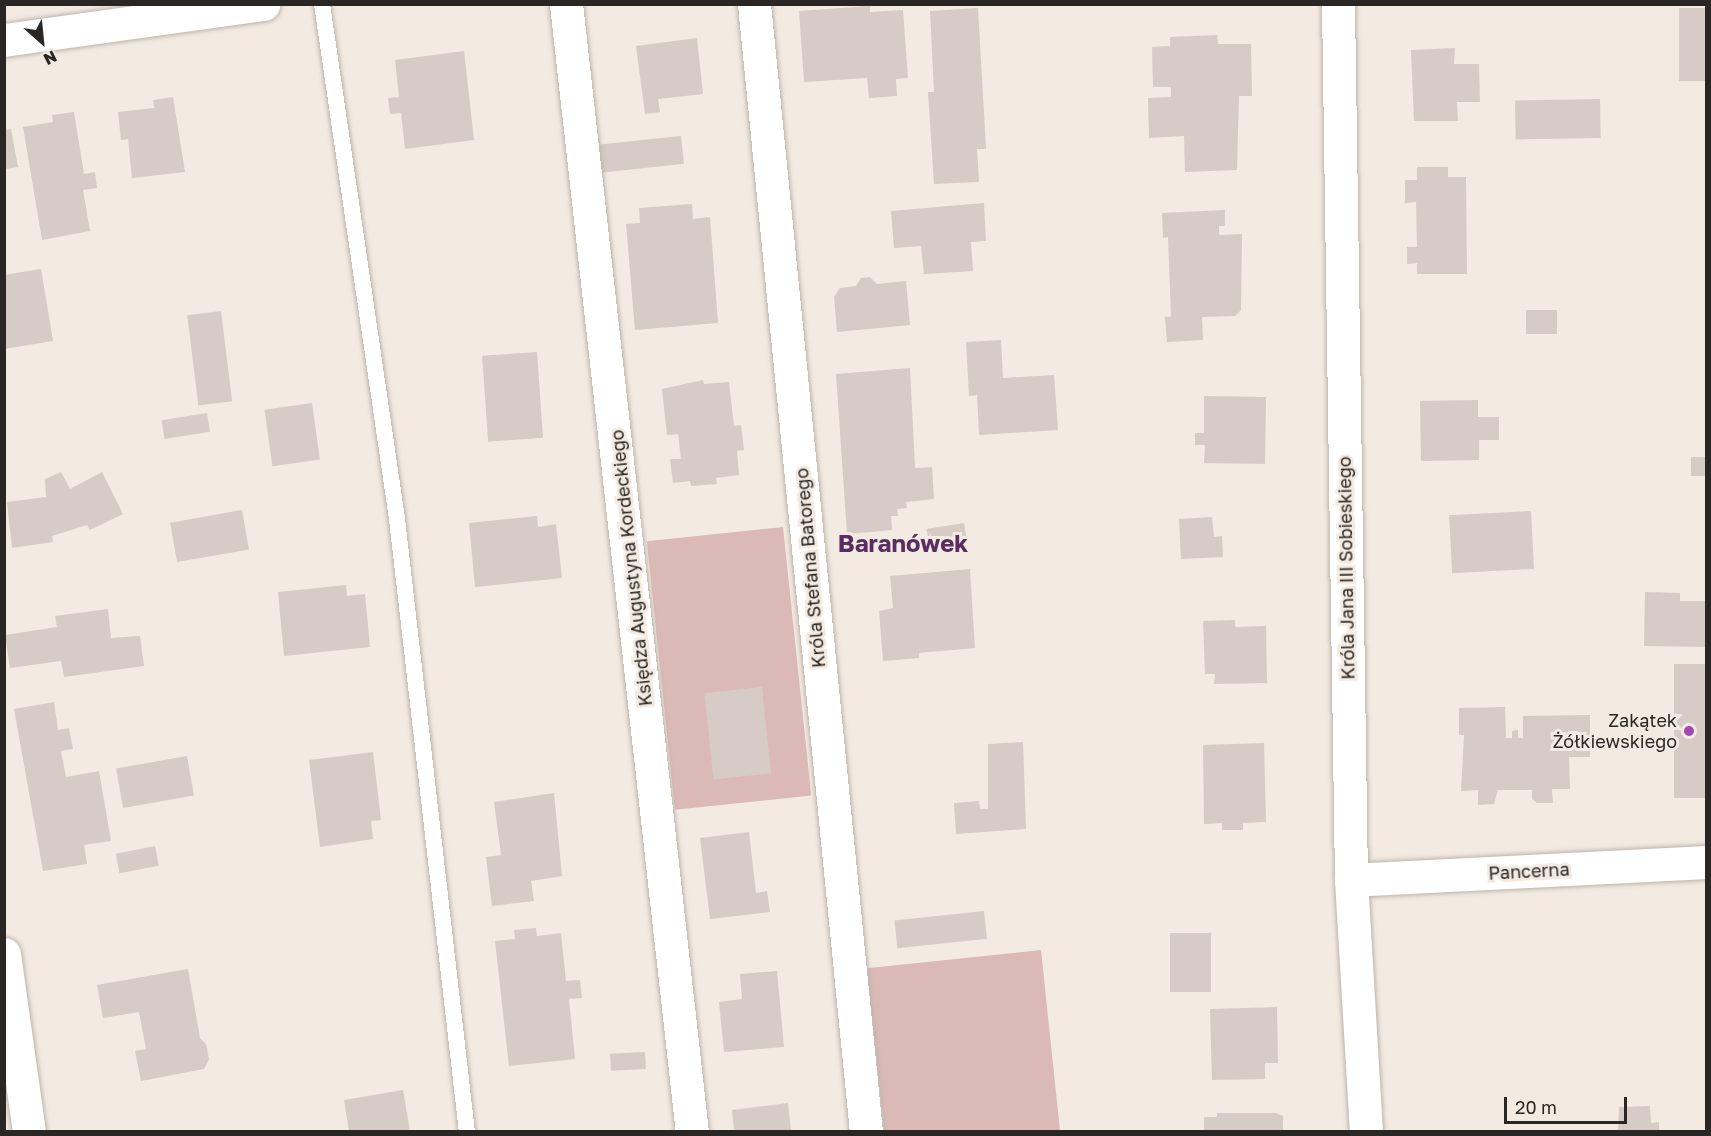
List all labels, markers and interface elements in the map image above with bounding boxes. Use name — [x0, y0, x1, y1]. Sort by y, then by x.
north arrow — [12, 12, 72, 72]
text: N — [40, 46, 60, 70]
street label: Księdza Augustyna Kordeckiego — [606, 429, 656, 707]
street label: Króla Jana III Sobieskiego — [1333, 456, 1359, 680]
street label: Króla Stefana Batorego — [791, 467, 829, 669]
district label: Baranówek — [838, 529, 968, 557]
place label: Zakątek Żółkiewskiego — [1553, 710, 1677, 752]
marker: Zakątek Żółkiewskiego — [1682, 724, 1696, 738]
street label: Pancerna — [1488, 858, 1570, 884]
scale bar — [1507, 1085, 1630, 1123]
text: 20 m — [1515, 1096, 1557, 1118]

